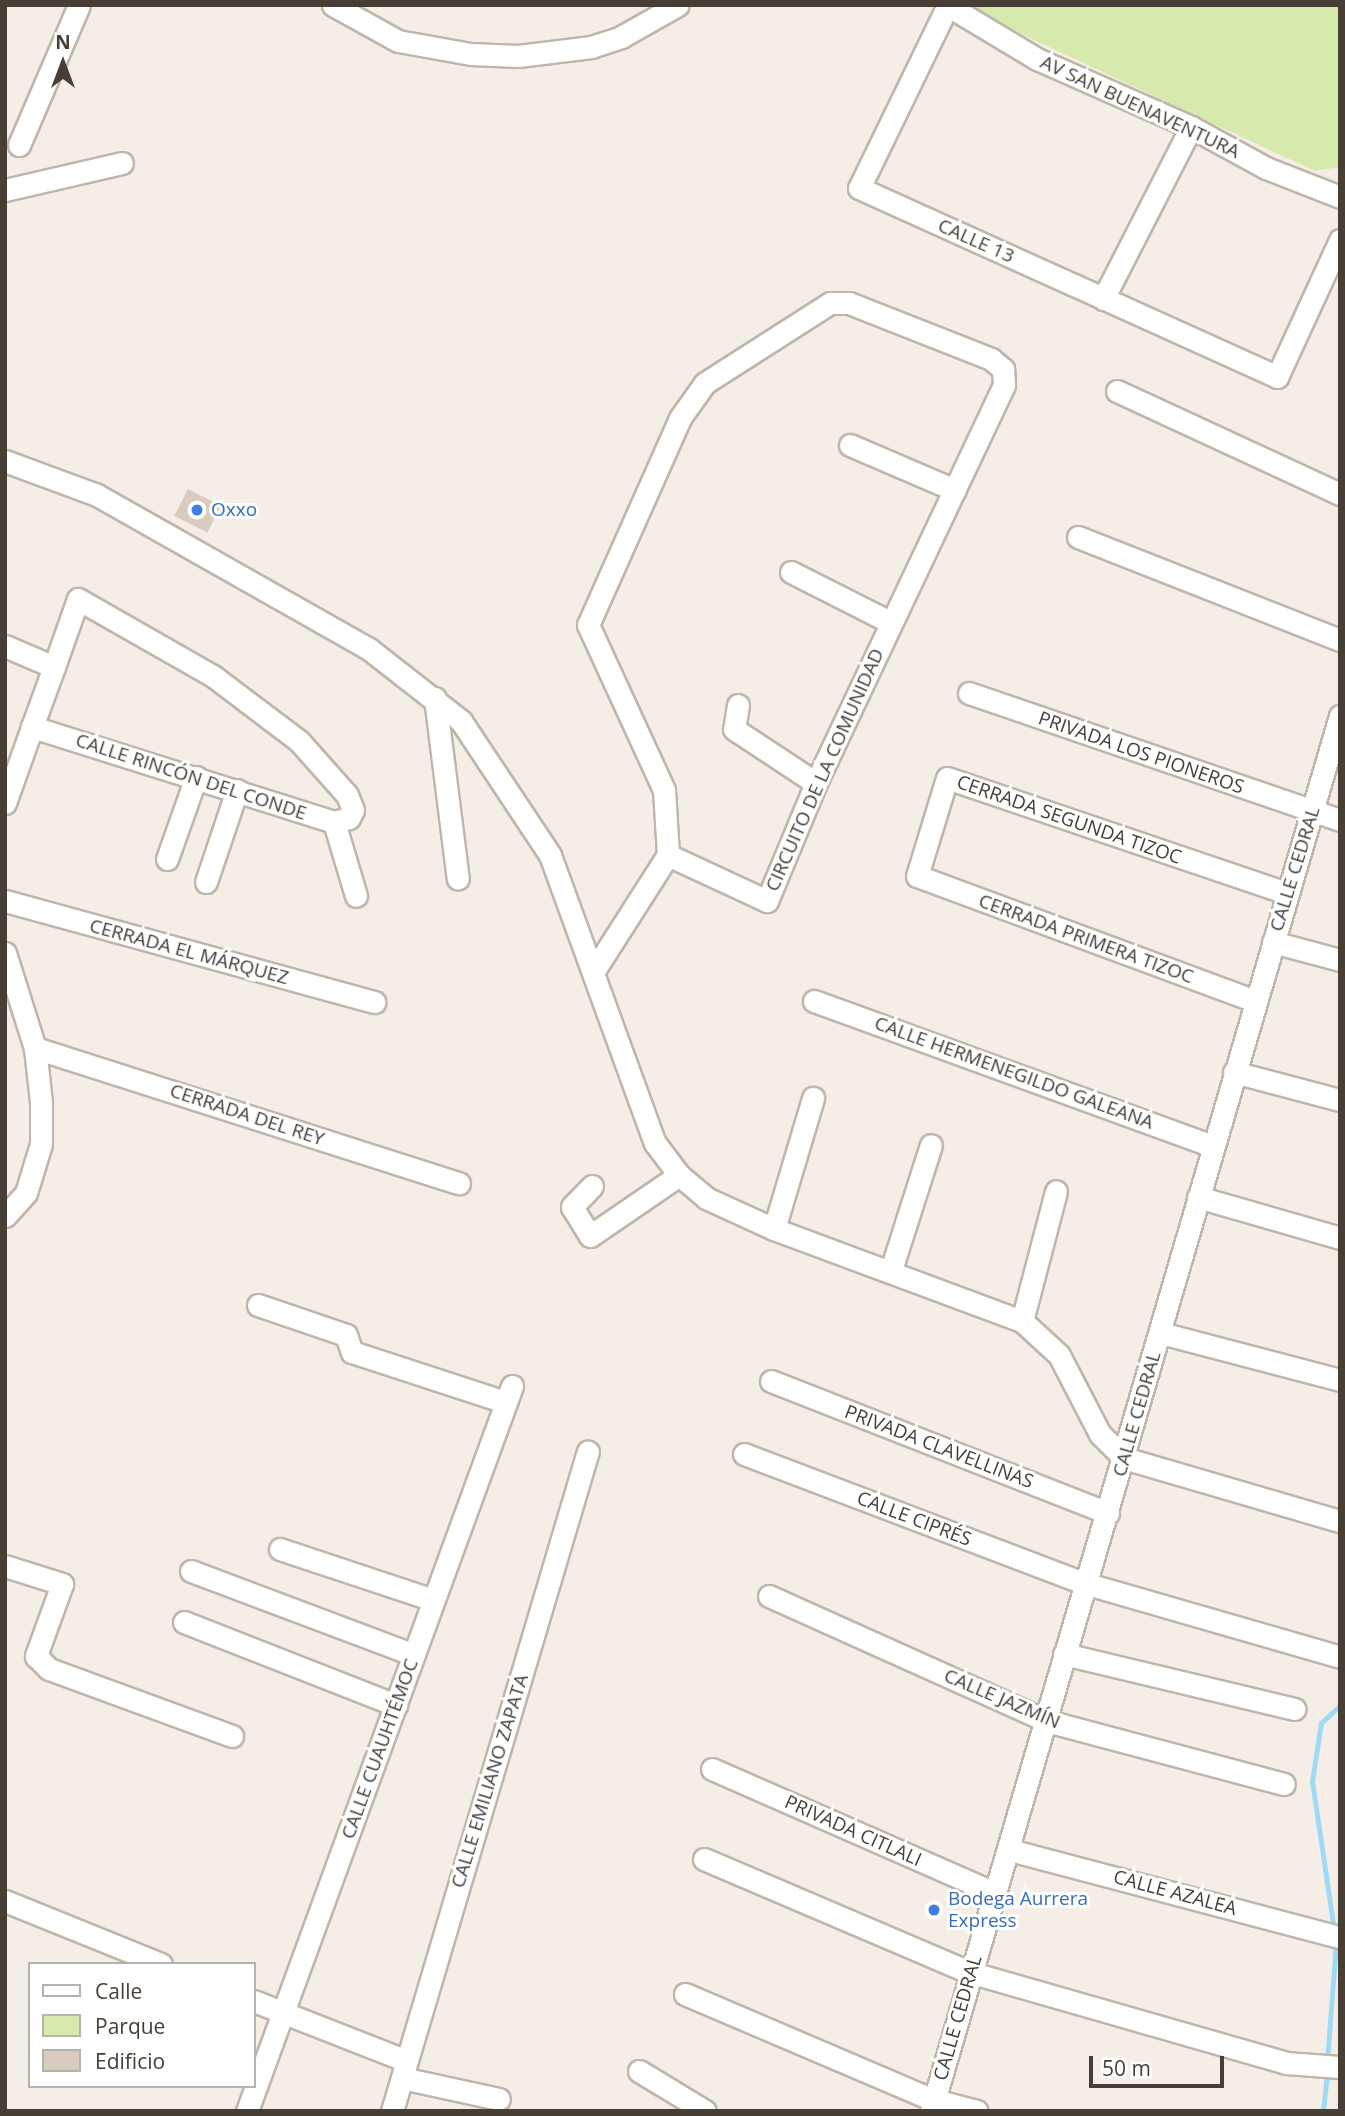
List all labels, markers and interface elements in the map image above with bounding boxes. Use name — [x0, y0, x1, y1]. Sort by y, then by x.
north arrow — [28, 28, 98, 98]
text: N — [55, 29, 71, 55]
street label: AV SAN BUENAVENTURA — [1037, 51, 1243, 163]
street label: CALLE 13 — [934, 214, 1018, 268]
place label: Oxxo — [211, 499, 257, 521]
marker: Oxxo — [189, 502, 205, 518]
street label: CIRCUITO DE LA COMUNIDAD — [761, 645, 889, 895]
street label: PRIVADA LOS PIONEROS — [1035, 707, 1247, 799]
street label: CALLE RINCÓN DEL CONDE — [73, 729, 309, 825]
street label: CERRADA SEGUNDA TIZOC — [954, 771, 1184, 869]
street label: CALLE CEDRAL — [1265, 804, 1325, 934]
street label: CERRADA PRIMERA TIZOC — [975, 889, 1197, 989]
street label: CERRADA EL MÁRQUEZ — [87, 914, 291, 990]
street label: CALLE HERMENEGILDO GALEANA — [871, 1012, 1157, 1134]
street label: CERRADA DEL REY — [167, 1079, 327, 1151]
street label: CALLE CEDRAL — [1108, 1349, 1166, 1479]
street label: PRIVADA CLAVELLINAS — [841, 1400, 1037, 1494]
street label: CALLE CIPRÉS — [854, 1487, 974, 1551]
street label: CALLE CUAUHTÉMOC — [337, 1656, 423, 1842]
street label: CALLE JAZMÍN — [940, 1664, 1064, 1734]
street label: CALLE EMILIANO ZAPATA — [447, 1671, 533, 1891]
street label: PRIVADA CITLALI — [781, 1791, 925, 1871]
street label: CALLE AZALEA — [1111, 1866, 1239, 1920]
place label: Bodega Aurrera Express — [948, 1888, 1088, 1932]
marker: Bodega Aurrera Express — [926, 1902, 942, 1918]
street label: CALLE CEDRAL — [929, 1953, 987, 2083]
legend — [28, 1962, 256, 2088]
text: Calle — [95, 1977, 142, 2005]
text: Parque — [95, 2012, 165, 2040]
scale bar — [1093, 2042, 1228, 2086]
text: Edificio — [95, 2047, 165, 2075]
text: 50 m — [1102, 2054, 1151, 2082]

